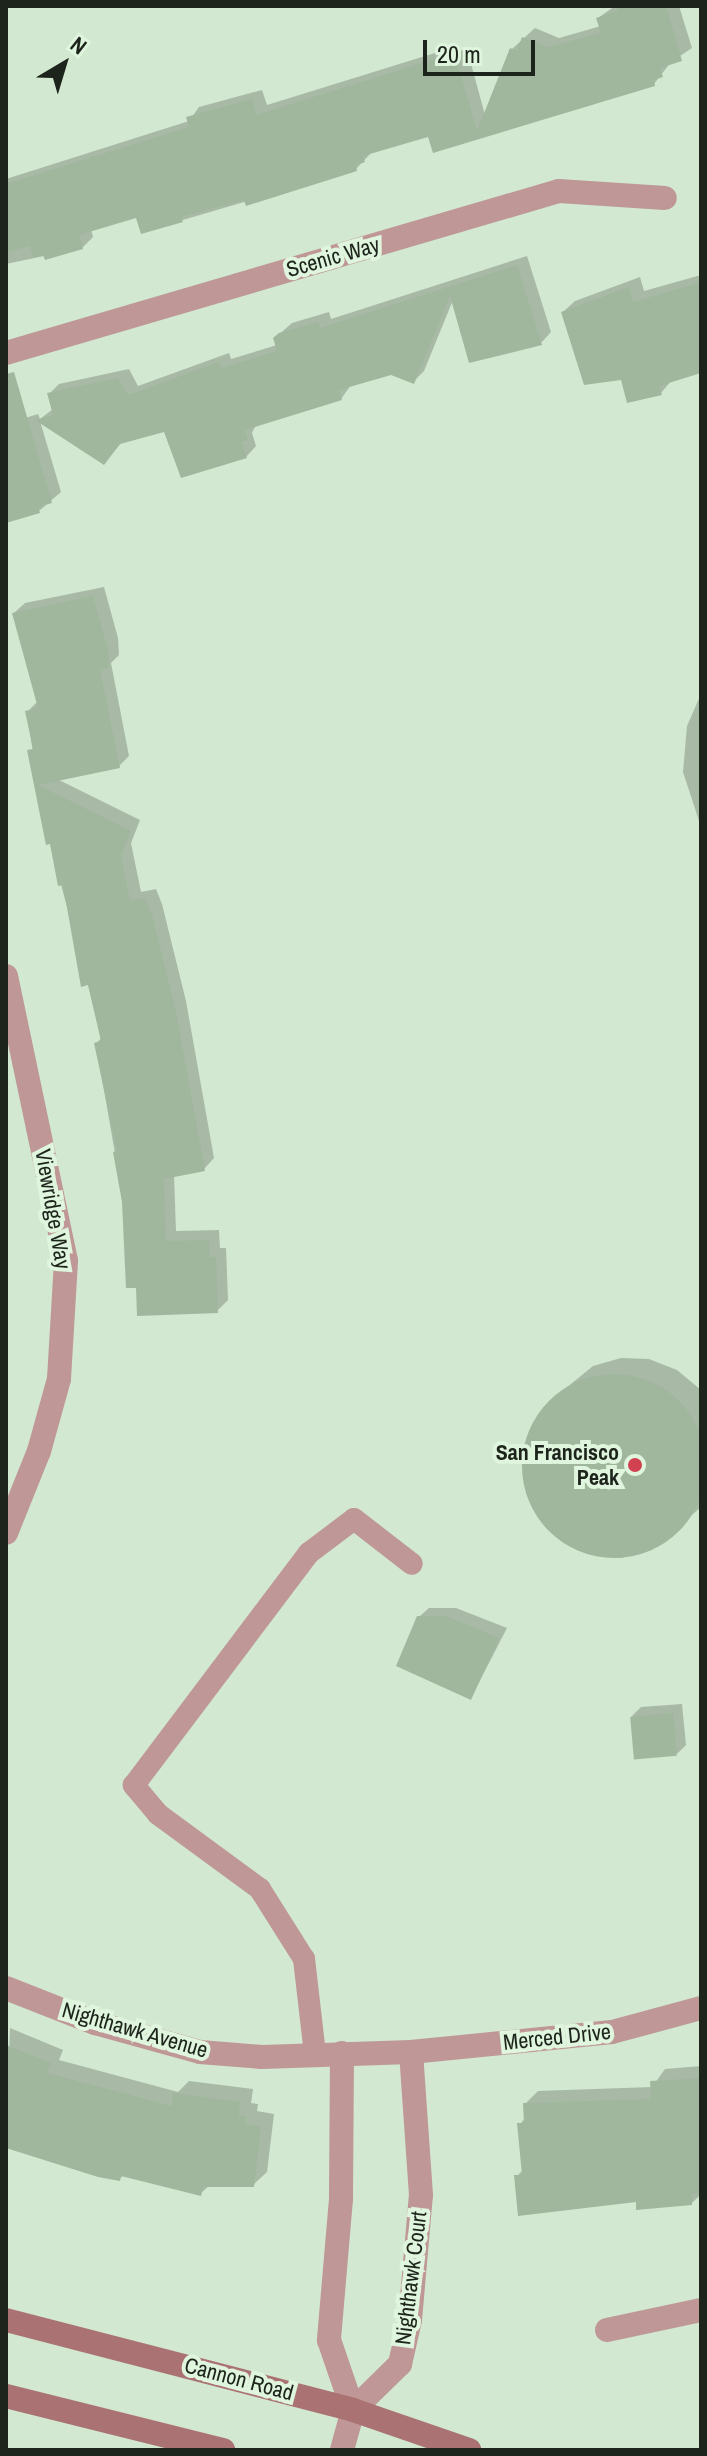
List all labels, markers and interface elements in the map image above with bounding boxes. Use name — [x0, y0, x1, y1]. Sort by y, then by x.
north arrow — [24, 24, 104, 104]
scale bar — [427, 24, 539, 74]
text: N — [64, 29, 93, 61]
text: 20 m — [437, 38, 481, 70]
street label: Scenic Way — [283, 231, 383, 283]
street label: Viewridge Way — [29, 1147, 77, 1271]
place label: San Francisco Peak — [496, 1439, 619, 1490]
marker: San Francisco Peak — [626, 1456, 644, 1474]
street label: Nighthawk Avenue — [59, 1996, 211, 2064]
street label: Merced Drive — [502, 2018, 612, 2056]
street label: Nighthawk Court — [390, 2210, 432, 2346]
street label: Cannon Road — [182, 2352, 296, 2406]

